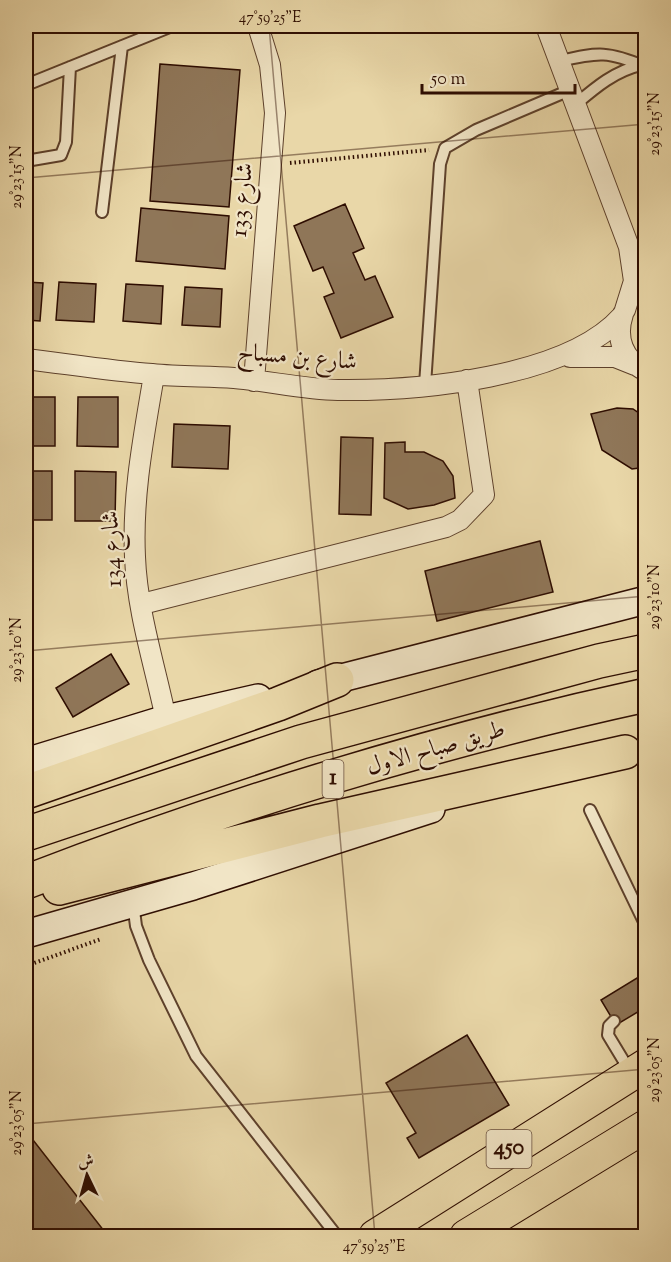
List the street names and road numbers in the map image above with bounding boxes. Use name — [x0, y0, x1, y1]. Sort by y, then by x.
street label: شارع 133 — [223, 161, 264, 239]
street label: شارع بن مسباح — [236, 336, 358, 382]
street label: شارع 134 — [94, 510, 133, 588]
street label: طريق صباح الاول — [363, 713, 510, 787]
road number: 1 — [322, 760, 344, 798]
road number: 450 — [486, 1130, 532, 1168]

